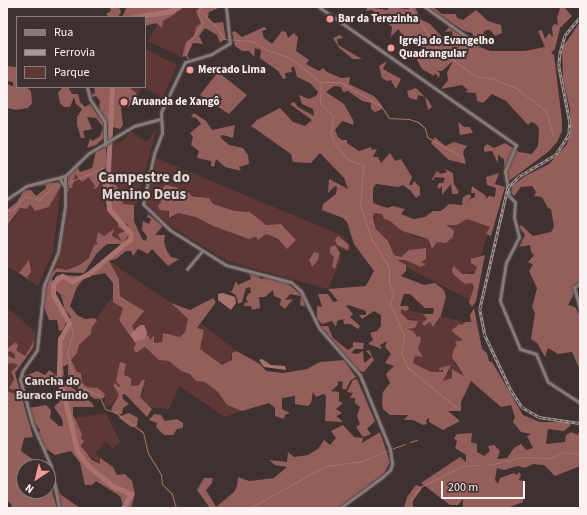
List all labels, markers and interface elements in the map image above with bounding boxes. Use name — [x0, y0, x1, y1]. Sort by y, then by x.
place label: Bar da Terezinha — [338, 12, 419, 26]
marker: Bar da Terezinha — [325, 14, 335, 24]
legend — [16, 16, 146, 88]
text: Rua — [54, 24, 73, 41]
place label: Igreja do Evangelho Quadrangular — [399, 35, 494, 61]
marker: Igreja do Evangelho Quadrangular — [386, 43, 396, 53]
text: Ferrovia — [54, 44, 95, 61]
place label: Mercado Lima — [198, 63, 266, 77]
text: Parque — [54, 64, 90, 81]
marker: Mercado Lima — [185, 65, 195, 75]
place label: Aruanda de Xangô — [132, 95, 220, 109]
marker: Aruanda de Xangô — [119, 97, 129, 107]
district label: Campestre do Menino Deus — [98, 168, 190, 203]
district label: Cancha do Buraco Fundo — [16, 375, 88, 403]
north arrow — [16, 459, 56, 499]
scale bar — [443, 473, 527, 499]
text: 200 m — [448, 479, 478, 496]
text: N — [22, 480, 37, 497]

